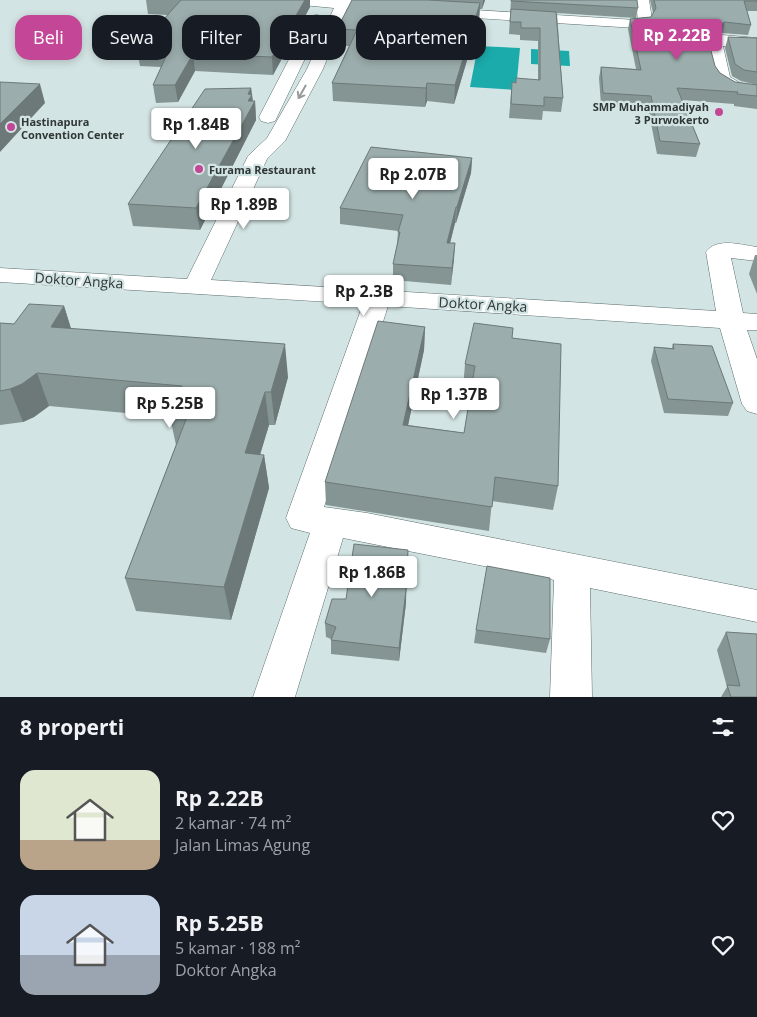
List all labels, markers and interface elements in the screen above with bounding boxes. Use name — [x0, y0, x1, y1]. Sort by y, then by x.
chip: Beli — [15, 15, 82, 60]
chip: Sewa — [92, 15, 172, 60]
chip: Filter — [182, 15, 260, 60]
chip: Baru — [270, 15, 346, 60]
chip: Apartemen — [356, 15, 486, 60]
pin: Rp 2.22B — [625, 18, 729, 61]
text: Rp 2.22B — [643, 24, 711, 46]
one-way arrow — [297, 84, 307, 99]
place label: SMP Muhammadiyah 3 Purwokerto — [593, 99, 709, 127]
marker: SMP Muhammadiyah 3 Purwokerto — [713, 106, 725, 118]
pin: Rp 1.84B — [144, 108, 248, 150]
text: Rp 1.84B — [162, 113, 230, 135]
place label: Hastinapura Convention Center — [21, 114, 124, 142]
marker: Hastinapura Convention Center — [5, 121, 17, 133]
pin: Rp 2.07B — [361, 158, 465, 200]
place label: Furama Restaurant — [209, 162, 316, 177]
marker: Furama Restaurant — [193, 163, 205, 175]
text: Rp 2.07B — [379, 163, 447, 185]
pin: Rp 1.89B — [192, 188, 296, 230]
text: Rp 1.89B — [210, 193, 278, 215]
street label: Doktor Angka — [34, 267, 124, 293]
pin: Rp 2.3B — [318, 274, 410, 317]
text: Rp 2.3B — [335, 280, 393, 302]
street label: Doktor Angka — [438, 292, 528, 316]
pin: Rp 1.37B — [402, 378, 506, 420]
text: Rp 1.37B — [420, 383, 488, 405]
pin: Rp 5.25B — [118, 386, 222, 429]
text: Rp 5.25B — [136, 392, 204, 414]
pin: Rp 1.86B — [320, 556, 424, 598]
text: Rp 1.86B — [338, 561, 406, 583]
text: 8 properti — [20, 713, 124, 741]
icon: filters — [709, 713, 737, 741]
text: Rp 2.22B — [175, 784, 264, 812]
icon: home — [60, 790, 120, 850]
icon: heart — [709, 806, 737, 834]
text: 2 kamar · 74 m² — [175, 812, 291, 834]
text: Jalan Limas Agung — [175, 834, 310, 856]
text: Rp 5.25B — [175, 909, 264, 937]
icon: home — [60, 915, 120, 975]
icon: heart — [709, 931, 737, 959]
text: 5 kamar · 188 m² — [175, 937, 300, 959]
text: Doktor Angka — [175, 959, 277, 981]

